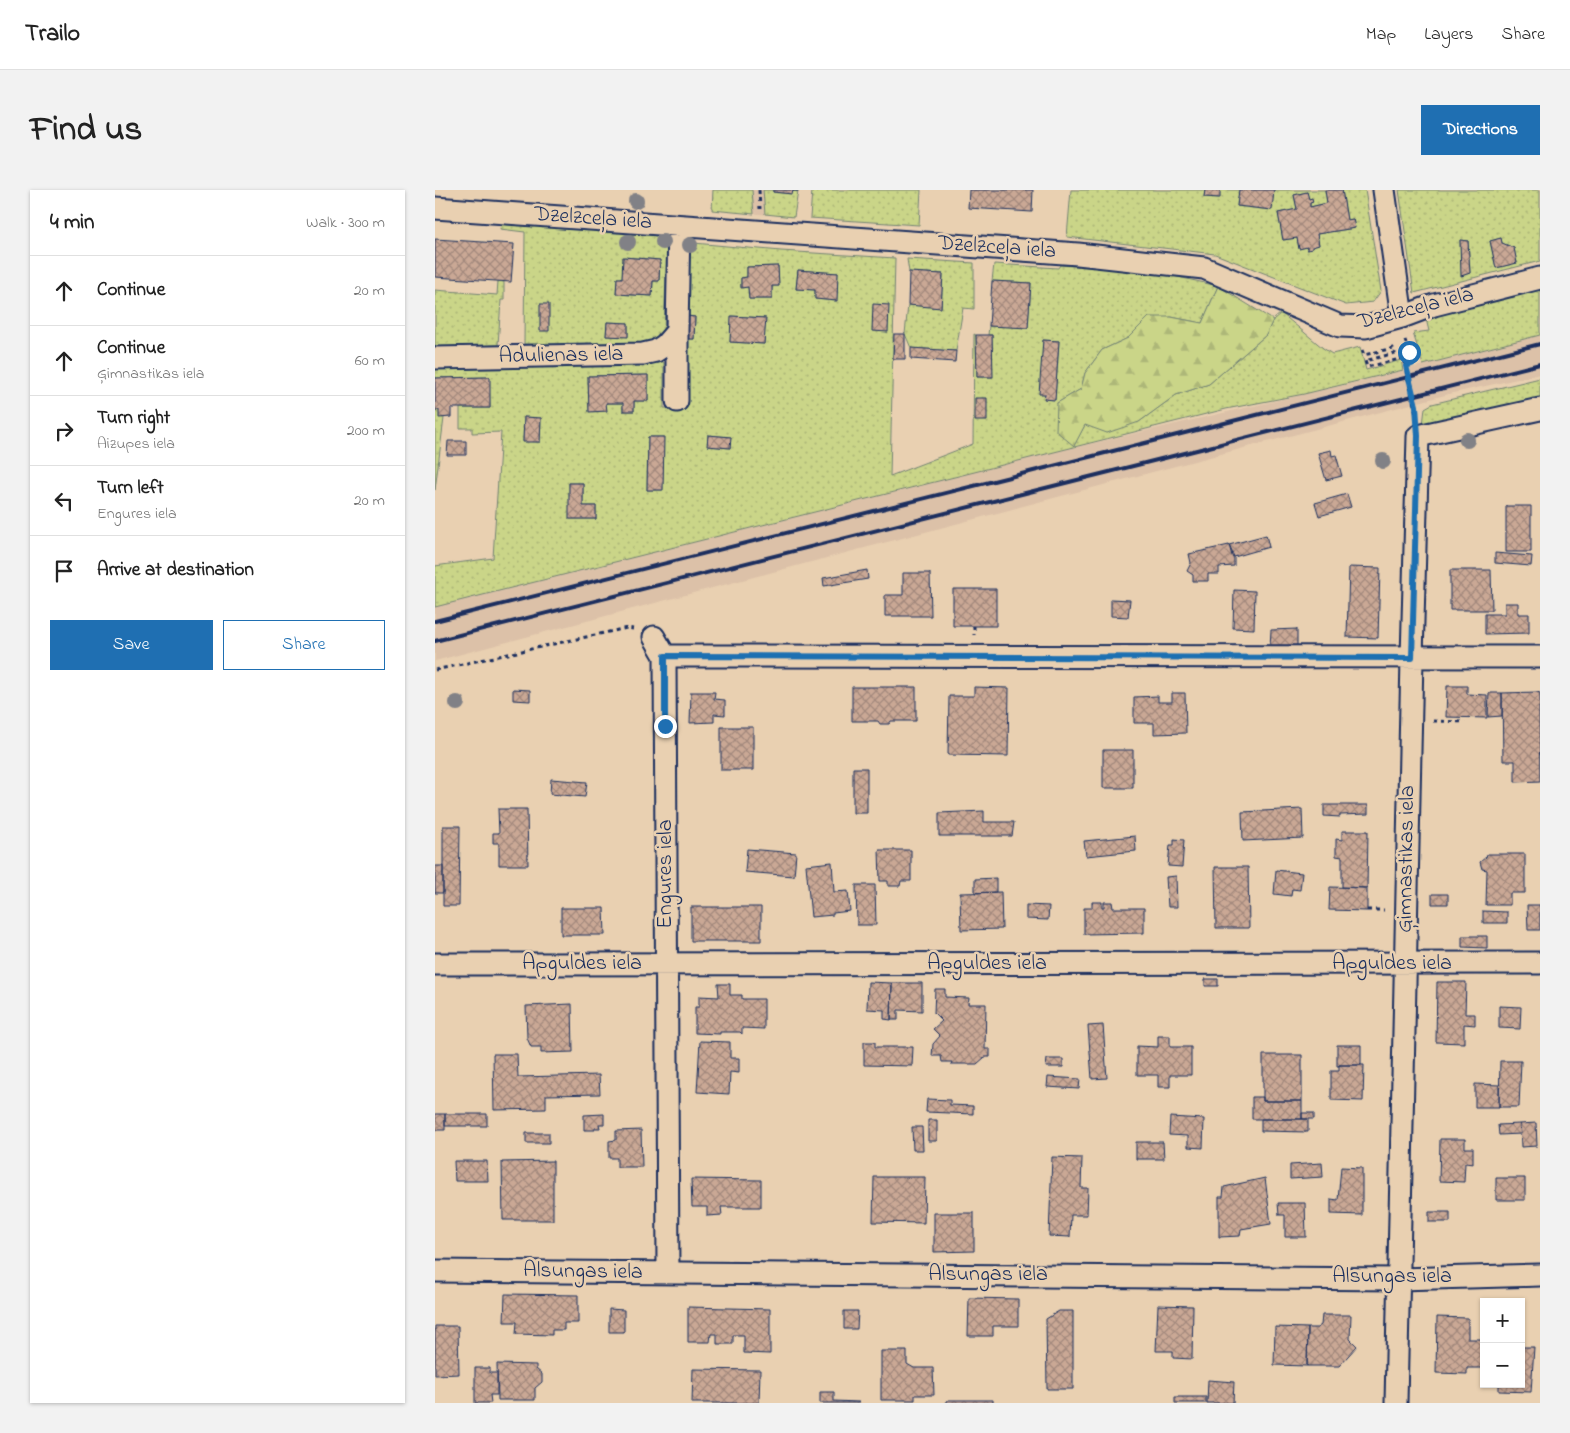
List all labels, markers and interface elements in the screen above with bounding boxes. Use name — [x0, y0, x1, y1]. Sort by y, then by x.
text: Trailo — [25, 17, 80, 52]
text: Map — [1366, 22, 1396, 48]
text: Layers — [1424, 22, 1474, 48]
text: Share — [1502, 22, 1545, 48]
text: Find us — [30, 105, 142, 156]
button: Directions — [1421, 105, 1540, 155]
street label: Dzelzceļa iela — [532, 199, 653, 239]
text: 4 min — [50, 208, 94, 238]
text: Walk · 300 m — [306, 211, 385, 235]
street label: Dzelzceļa iela — [936, 228, 1057, 268]
icon: ahead — [50, 277, 78, 305]
text: Continue — [97, 277, 165, 304]
text: 20 m — [354, 279, 385, 303]
street label: Dzelzceļa iela — [1354, 279, 1477, 339]
text: Continue — [97, 335, 165, 362]
street label: Adulienas iela — [498, 339, 624, 373]
route start — [1398, 341, 1421, 364]
icon: ahead — [50, 347, 78, 375]
text: 60 m — [355, 349, 385, 373]
text: Ģimnastikas iela — [97, 362, 204, 386]
text: Turn right — [97, 405, 170, 432]
icon: right — [50, 417, 78, 445]
text: 200 m — [347, 419, 385, 443]
text: Aizupes iela — [97, 432, 175, 456]
text: Turn left — [97, 475, 164, 502]
icon: left — [50, 487, 78, 515]
text: 20 m — [354, 489, 385, 513]
text: Engures iela — [97, 502, 177, 526]
icon: arrive — [50, 557, 78, 585]
text: Arrive at destination — [97, 557, 254, 584]
button: Save — [50, 620, 213, 670]
button: Share — [223, 620, 385, 670]
route end — [654, 715, 677, 738]
street label: Ģimnastikas iela — [1390, 785, 1424, 933]
street label: Engures iela — [650, 819, 683, 929]
street label: Apguldes iela — [522, 948, 642, 981]
street label: Apguldes iela — [927, 948, 1047, 981]
street label: Apguldes iela — [1332, 948, 1452, 981]
street label: Alsungas iela — [523, 1255, 643, 1290]
street label: Alsungas iela — [928, 1259, 1048, 1292]
street label: Alsungas iela — [1332, 1261, 1452, 1294]
map controls — [1480, 1298, 1525, 1388]
button: + — [1480, 1298, 1525, 1343]
button: − — [1480, 1343, 1525, 1388]

